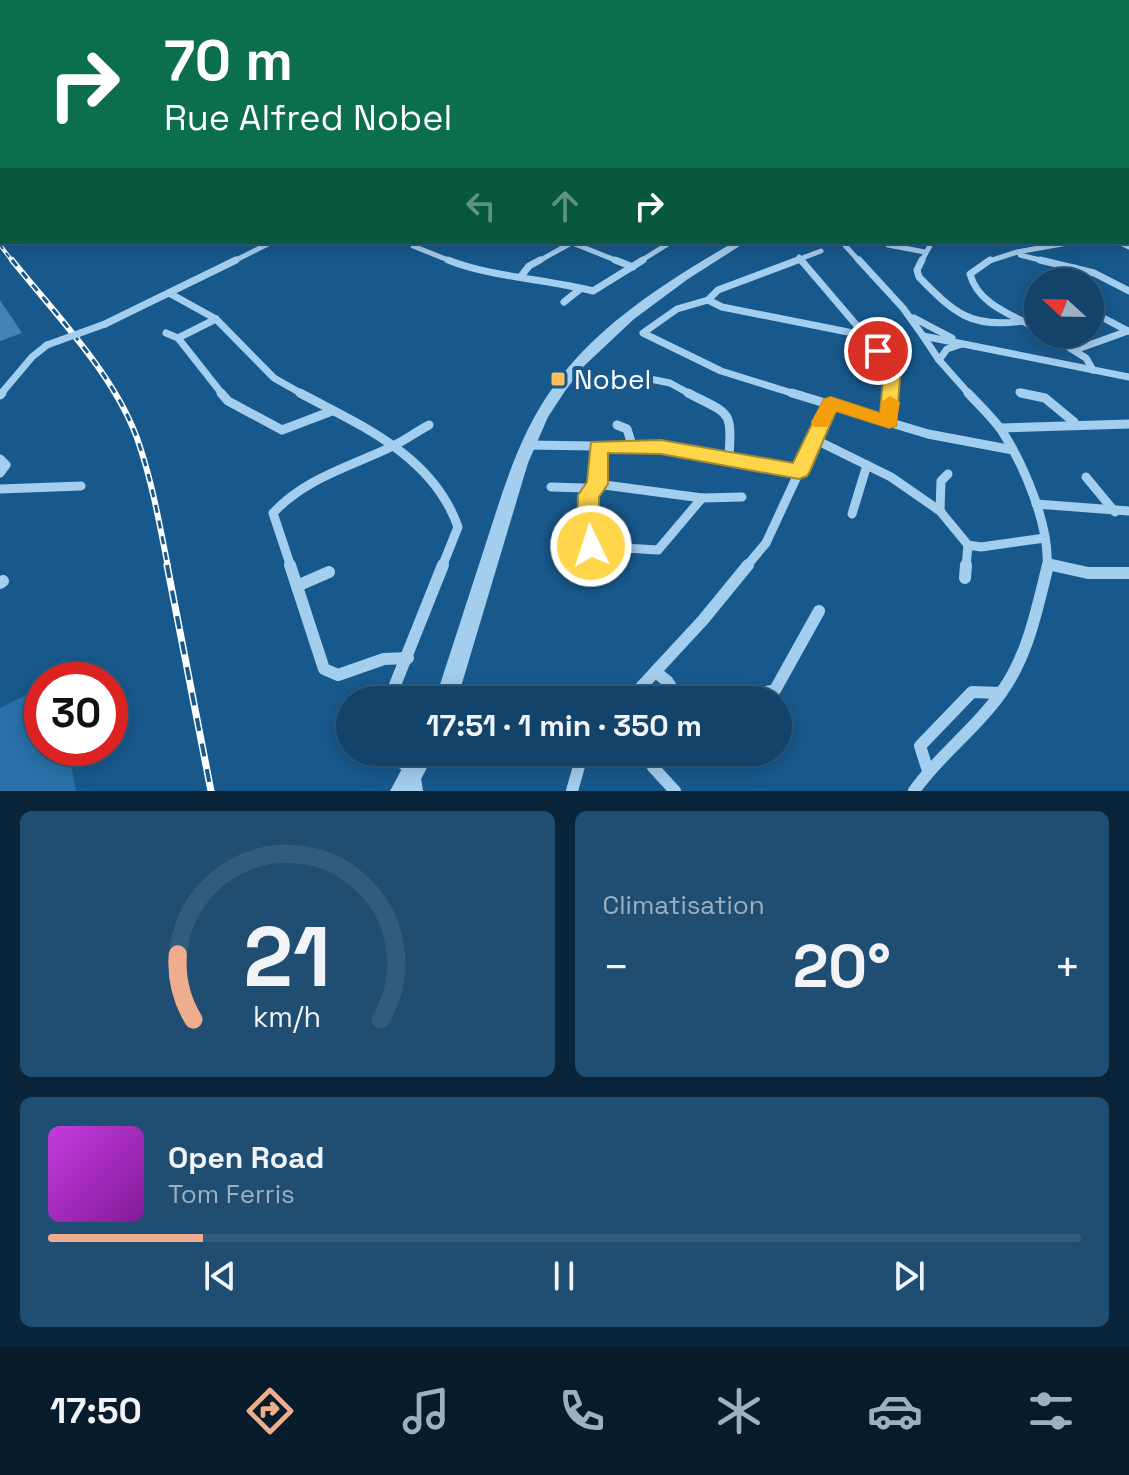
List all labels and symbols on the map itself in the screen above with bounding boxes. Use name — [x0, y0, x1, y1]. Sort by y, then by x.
north arrow — [1024, 268, 1104, 348]
pin — [844, 317, 912, 385]
place label: Nobel — [574, 361, 651, 397]
marker: Nobel — [549, 370, 567, 388]
position arrow — [549, 504, 633, 588]
speed limit sign: 30 — [24, 662, 128, 766]

